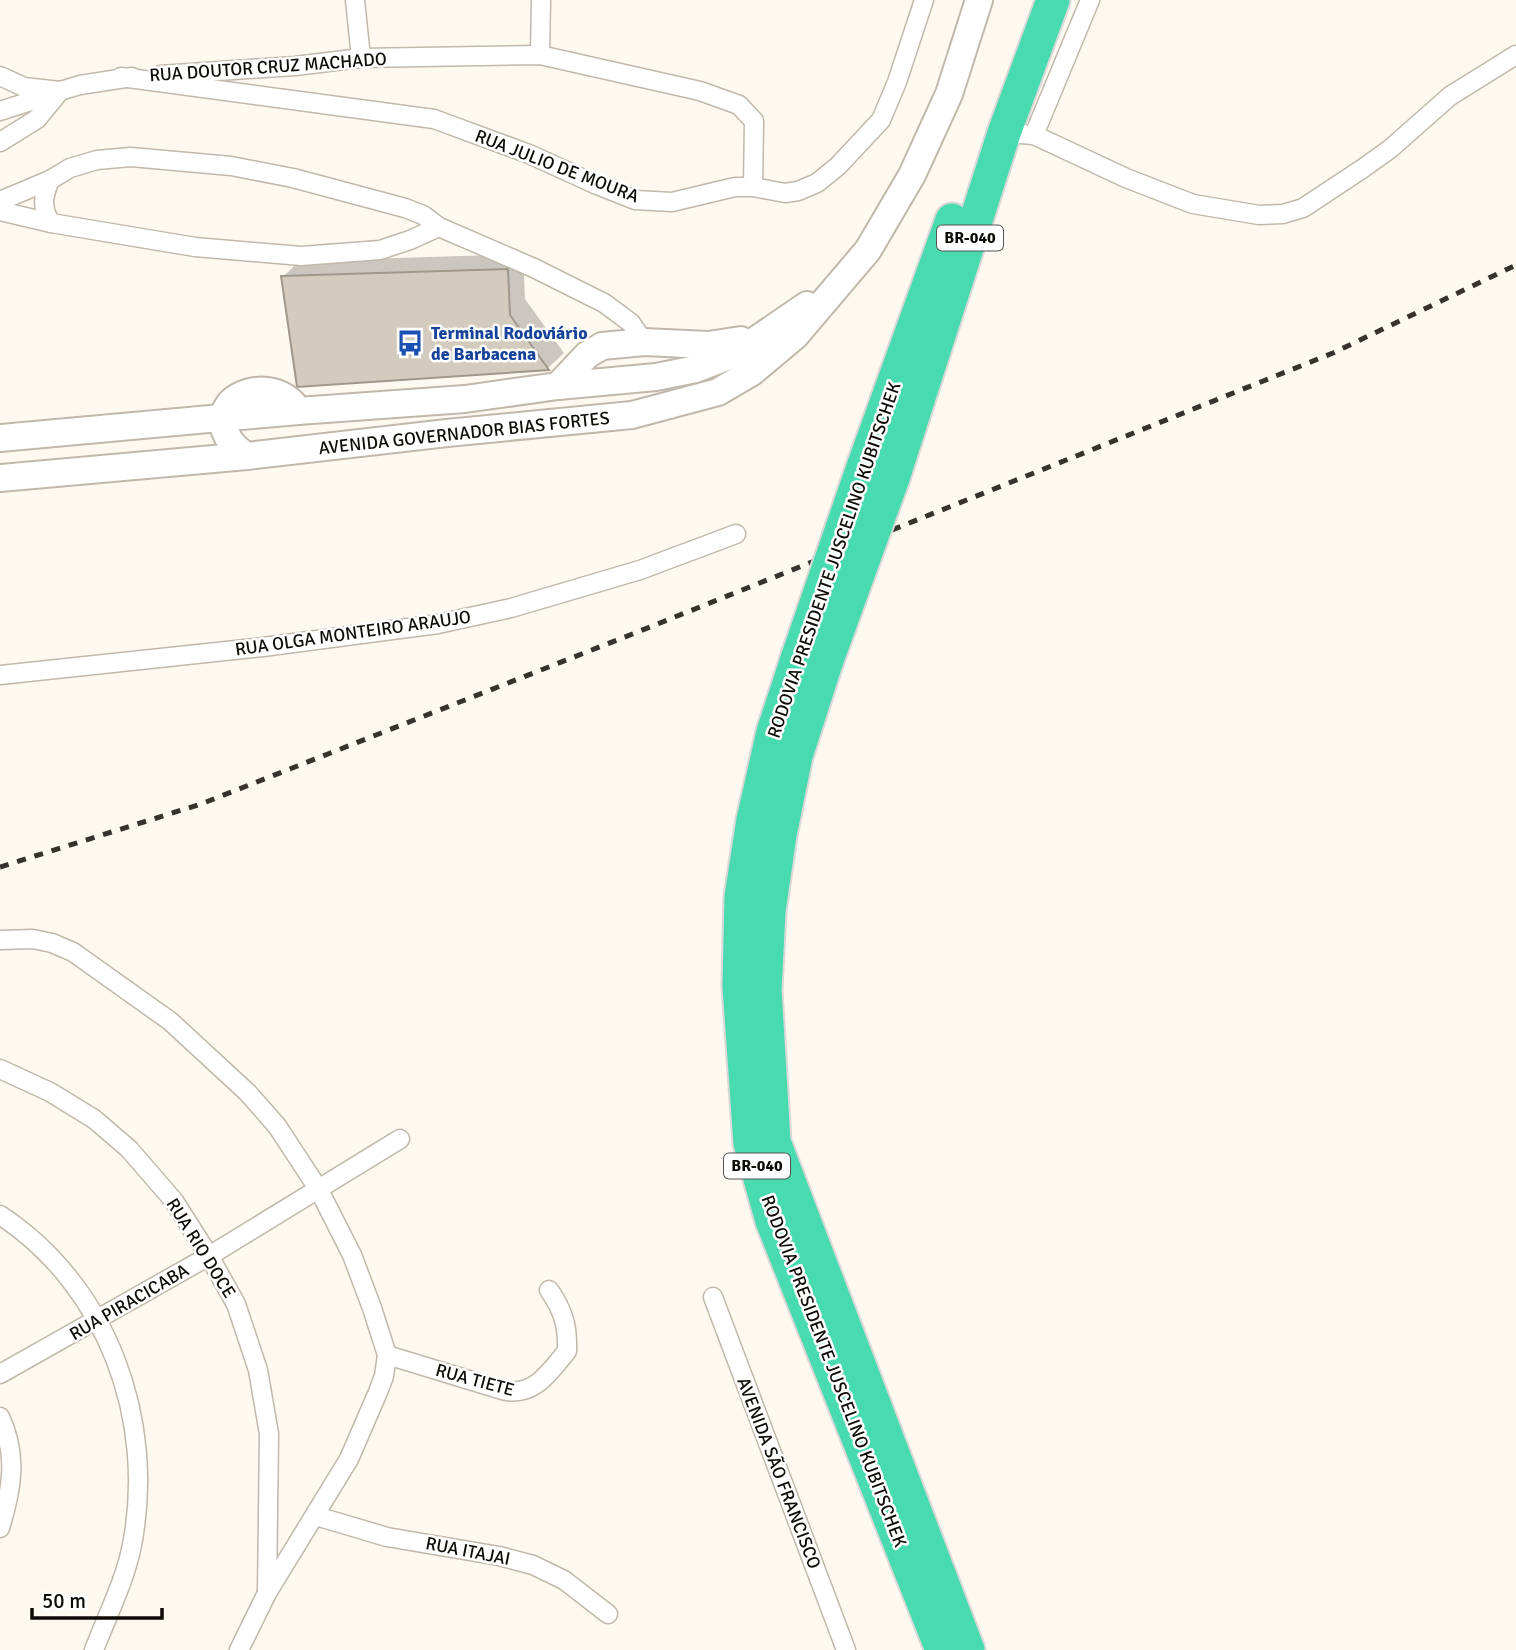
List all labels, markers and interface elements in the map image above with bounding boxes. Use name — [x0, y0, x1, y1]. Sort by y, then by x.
street label: RUA DOUTOR CRUZ MACHADO — [149, 48, 387, 86]
street label: RUA JULIO DE MOURA — [472, 125, 642, 207]
road number: BR-040 — [937, 226, 1003, 250]
place label: Terminal Rodoviário de Barbacena — [431, 322, 588, 365]
bus stop icon: Terminal Rodoviário de Barbacena — [395, 328, 425, 358]
street label: RODOVIA PRESIDENTE JUSCELINO KUBITSCHEK — [763, 379, 906, 741]
street label: AVENIDA GOVERNADOR BIAS FORTES — [317, 407, 611, 459]
street label: RUA OLGA MONTEIRO ARAUJO — [234, 606, 472, 660]
road number: BR-040 — [724, 1154, 790, 1178]
street label: RODOVIA PRESIDENTE JUSCELINO KUBITSCHEK — [757, 1192, 912, 1550]
street label: RUA RIO DOCE — [162, 1194, 240, 1302]
street label: RUA PIRACICABA — [65, 1259, 193, 1345]
street label: RUA TIETE — [433, 1359, 517, 1401]
street label: AVENIDA SÃO FRANCISCO — [732, 1374, 826, 1572]
street label: RUA ITAJAI — [424, 1532, 512, 1570]
scale bar — [32, 1576, 161, 1620]
text: 50 m — [42, 1588, 86, 1614]

